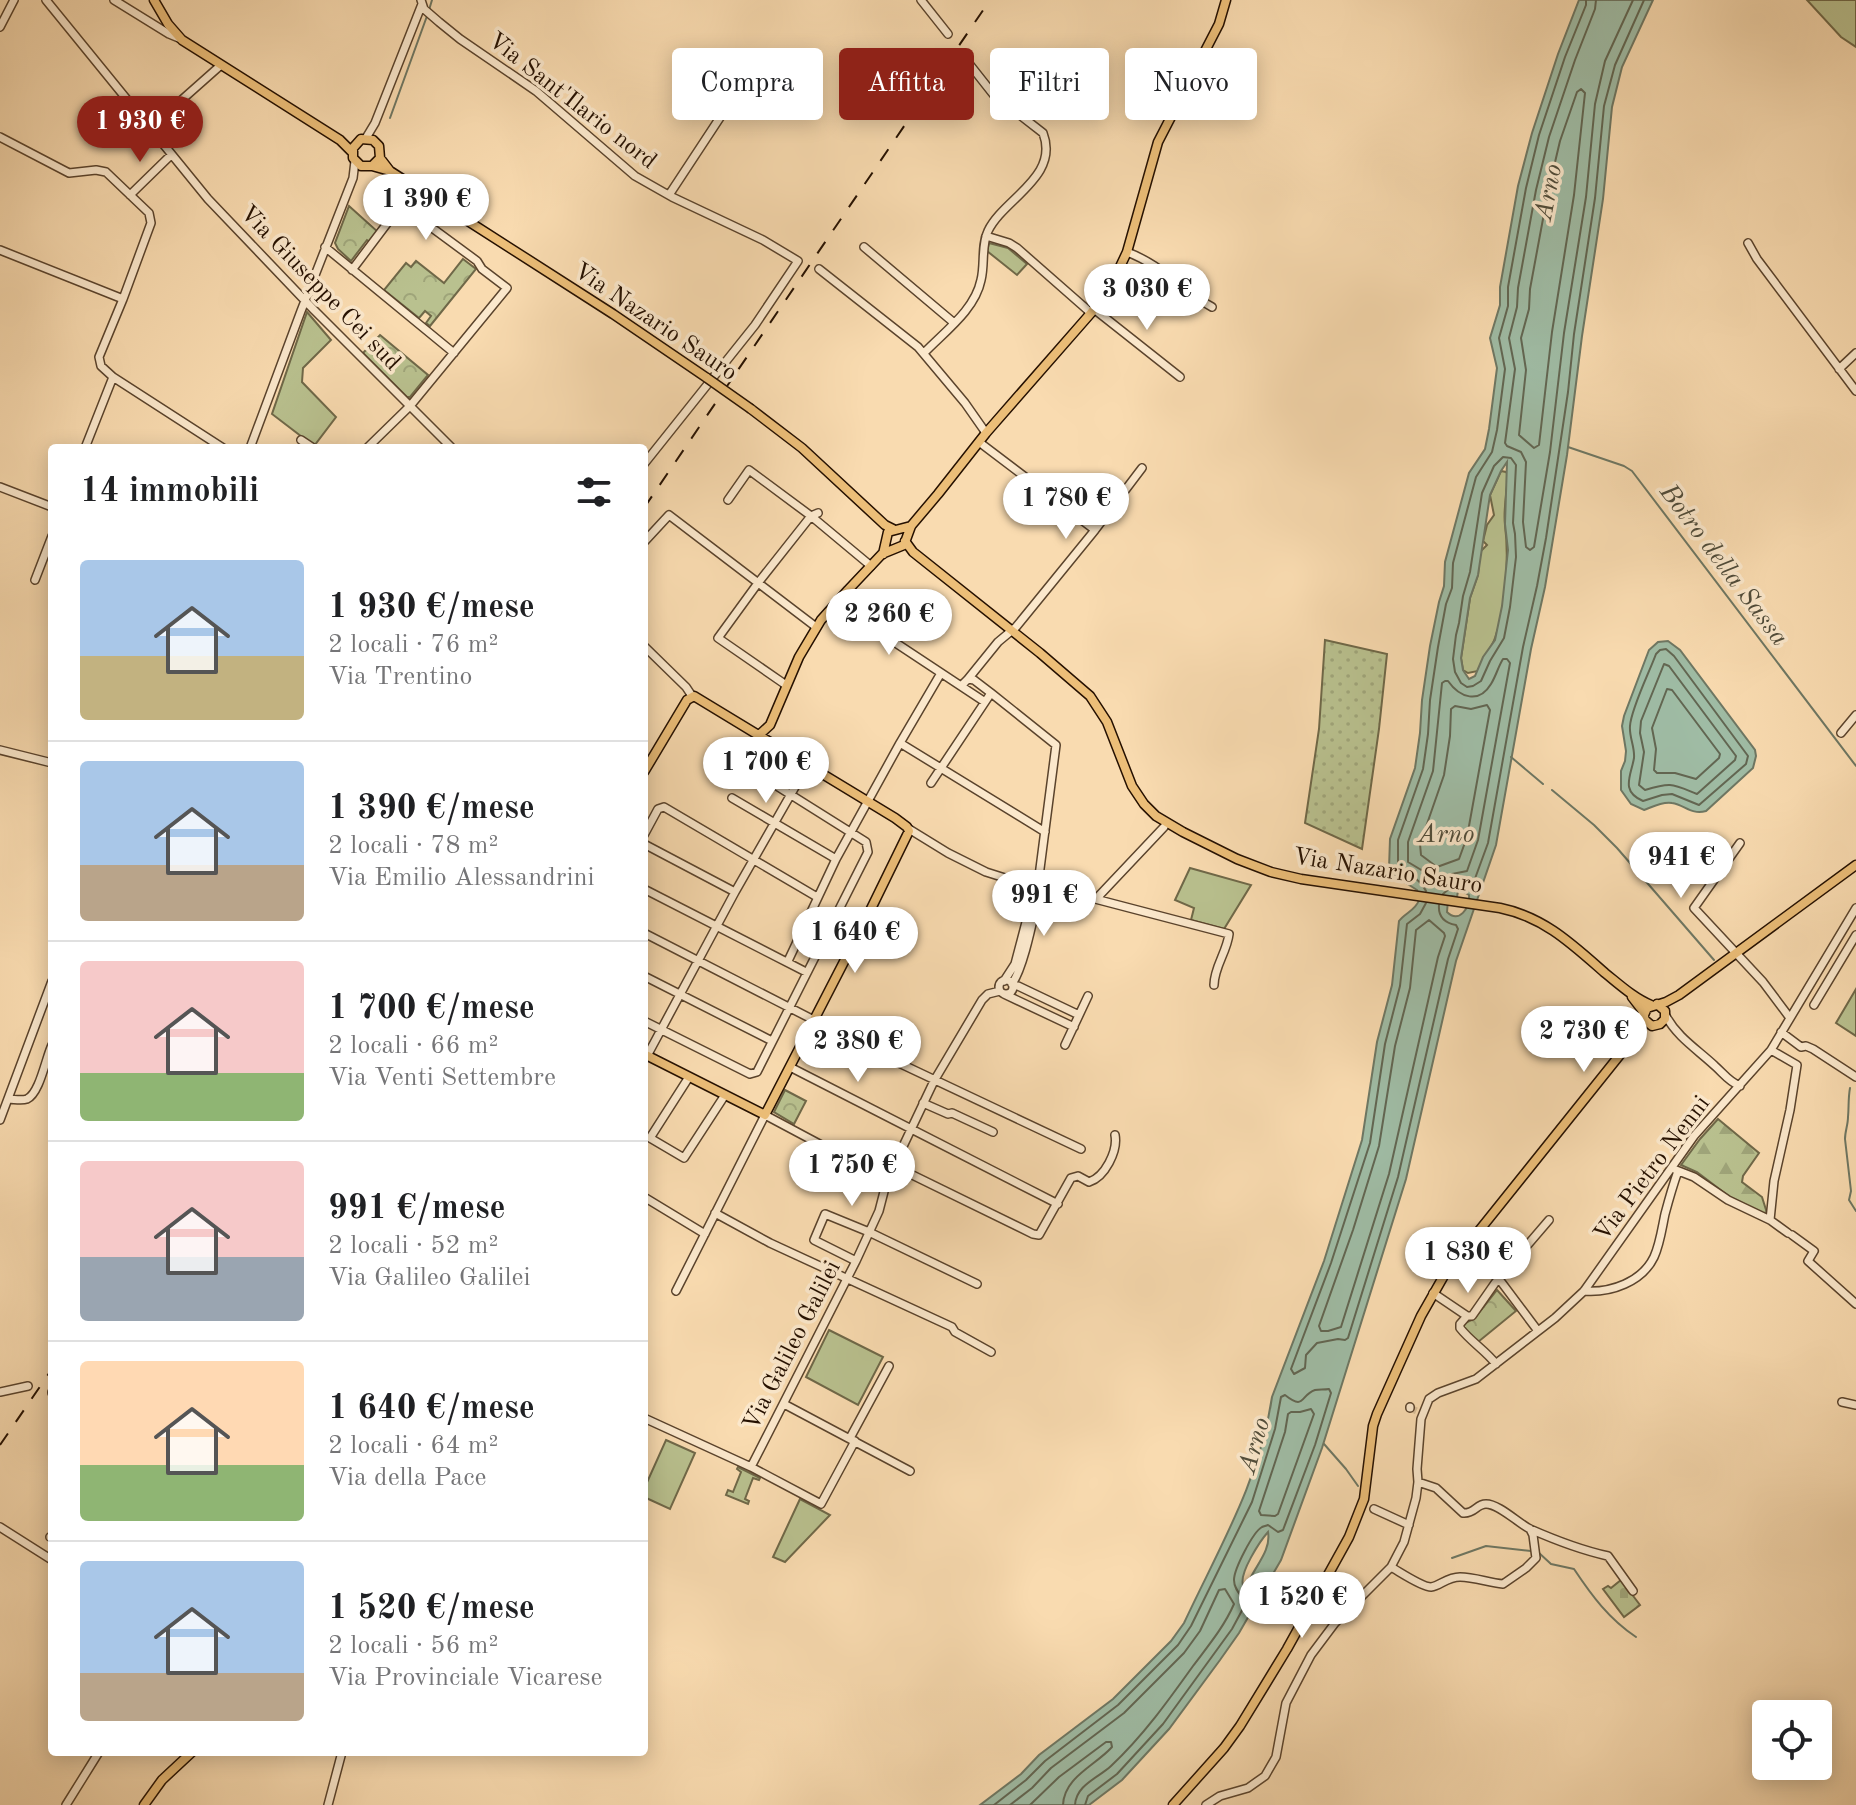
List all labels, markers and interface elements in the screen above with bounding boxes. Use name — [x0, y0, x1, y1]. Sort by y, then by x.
street label: Via Sant'Ilario nord — [483, 29, 660, 175]
chip: Compra — [672, 48, 823, 120]
chip: Affitta — [839, 48, 974, 120]
chip: Filtri — [990, 48, 1109, 120]
chip: Nuovo — [1125, 48, 1257, 120]
pin: 1 930 € — [66, 96, 214, 164]
text: 1 930 € — [95, 109, 185, 135]
water label: Arno — [1530, 162, 1567, 225]
pin: 1 390 € — [352, 174, 500, 242]
text: 1 390 € — [381, 187, 471, 213]
street label: Via Giuseppe Cei sud — [235, 201, 404, 376]
street label: Via Nazario Sauro — [569, 259, 741, 386]
pin: 3 030 € — [1073, 264, 1221, 332]
text: 3 030 € — [1102, 277, 1192, 303]
icon: filters — [572, 470, 616, 514]
pin: 1 780 € — [992, 473, 1140, 541]
text: 14 immobili — [80, 475, 259, 509]
water label: Botro della Sassa — [1654, 479, 1793, 651]
text: 1 780 € — [1021, 486, 1111, 512]
pin: 2 260 € — [815, 589, 963, 657]
text: 1 930 €/mese — [328, 591, 535, 625]
icon: home — [144, 592, 240, 688]
text: 2 260 € — [844, 602, 934, 628]
text: 2 locali · 76 m² — [328, 632, 498, 658]
text: Via Trentino — [328, 664, 472, 690]
pin: 1 700 € — [692, 737, 840, 805]
text: 1 700 € — [721, 750, 811, 776]
text: 1 390 €/mese — [328, 792, 535, 826]
icon: home — [144, 793, 240, 889]
water label: Arno — [1416, 822, 1475, 848]
pin: 941 € — [1625, 832, 1737, 900]
text: 2 locali · 78 m² — [328, 833, 498, 859]
street label: Via Nazario Sauro — [1291, 845, 1484, 899]
text: 941 € — [1647, 845, 1715, 871]
text: Via Emilio Alessandrini — [328, 865, 595, 891]
pin: 991 € — [988, 870, 1100, 938]
text: 991 € — [1010, 883, 1078, 909]
pin: 1 640 € — [781, 907, 929, 975]
text: 1 640 € — [810, 920, 900, 946]
text: 1 700 €/mese — [328, 992, 535, 1026]
icon: home — [144, 993, 240, 1089]
pin: 2 730 € — [1510, 1006, 1658, 1074]
pin: 2 380 € — [784, 1016, 932, 1084]
text: 2 730 € — [1539, 1019, 1629, 1045]
text: 2 380 € — [813, 1029, 903, 1055]
text: 2 locali · 66 m² — [328, 1033, 498, 1059]
text: Via Venti Settembre — [328, 1065, 556, 1091]
street label: Via Pietro Nenni — [1590, 1092, 1715, 1246]
pin: 1 750 € — [778, 1140, 926, 1208]
text: 1 750 € — [807, 1153, 897, 1179]
text: 991 €/mese — [328, 1192, 506, 1226]
icon: home — [144, 1193, 240, 1289]
pin: 1 830 € — [1394, 1227, 1542, 1295]
text: 2 locali · 52 m² — [328, 1233, 498, 1259]
text: 1 830 € — [1423, 1240, 1513, 1266]
street label: Via Galileo Galilei — [740, 1257, 846, 1435]
text: Via Galileo Galilei — [328, 1265, 530, 1291]
text: 1 640 €/mese — [328, 1392, 535, 1426]
icon: home — [144, 1393, 240, 1489]
water label: Arno — [1234, 1415, 1275, 1478]
text: 2 locali · 64 m² — [328, 1433, 498, 1459]
text: Via della Pace — [328, 1465, 486, 1491]
pin: 1 520 € — [1228, 1572, 1376, 1640]
text: 1 520 € — [1257, 1585, 1347, 1611]
text: 1 520 €/mese — [328, 1592, 535, 1626]
icon: home — [144, 1593, 240, 1689]
text: 2 locali · 56 m² — [328, 1633, 498, 1659]
text: Via Provinciale Vicarese — [328, 1665, 603, 1691]
map controls — [1752, 1700, 1832, 1780]
button: locate — [1752, 1700, 1832, 1780]

